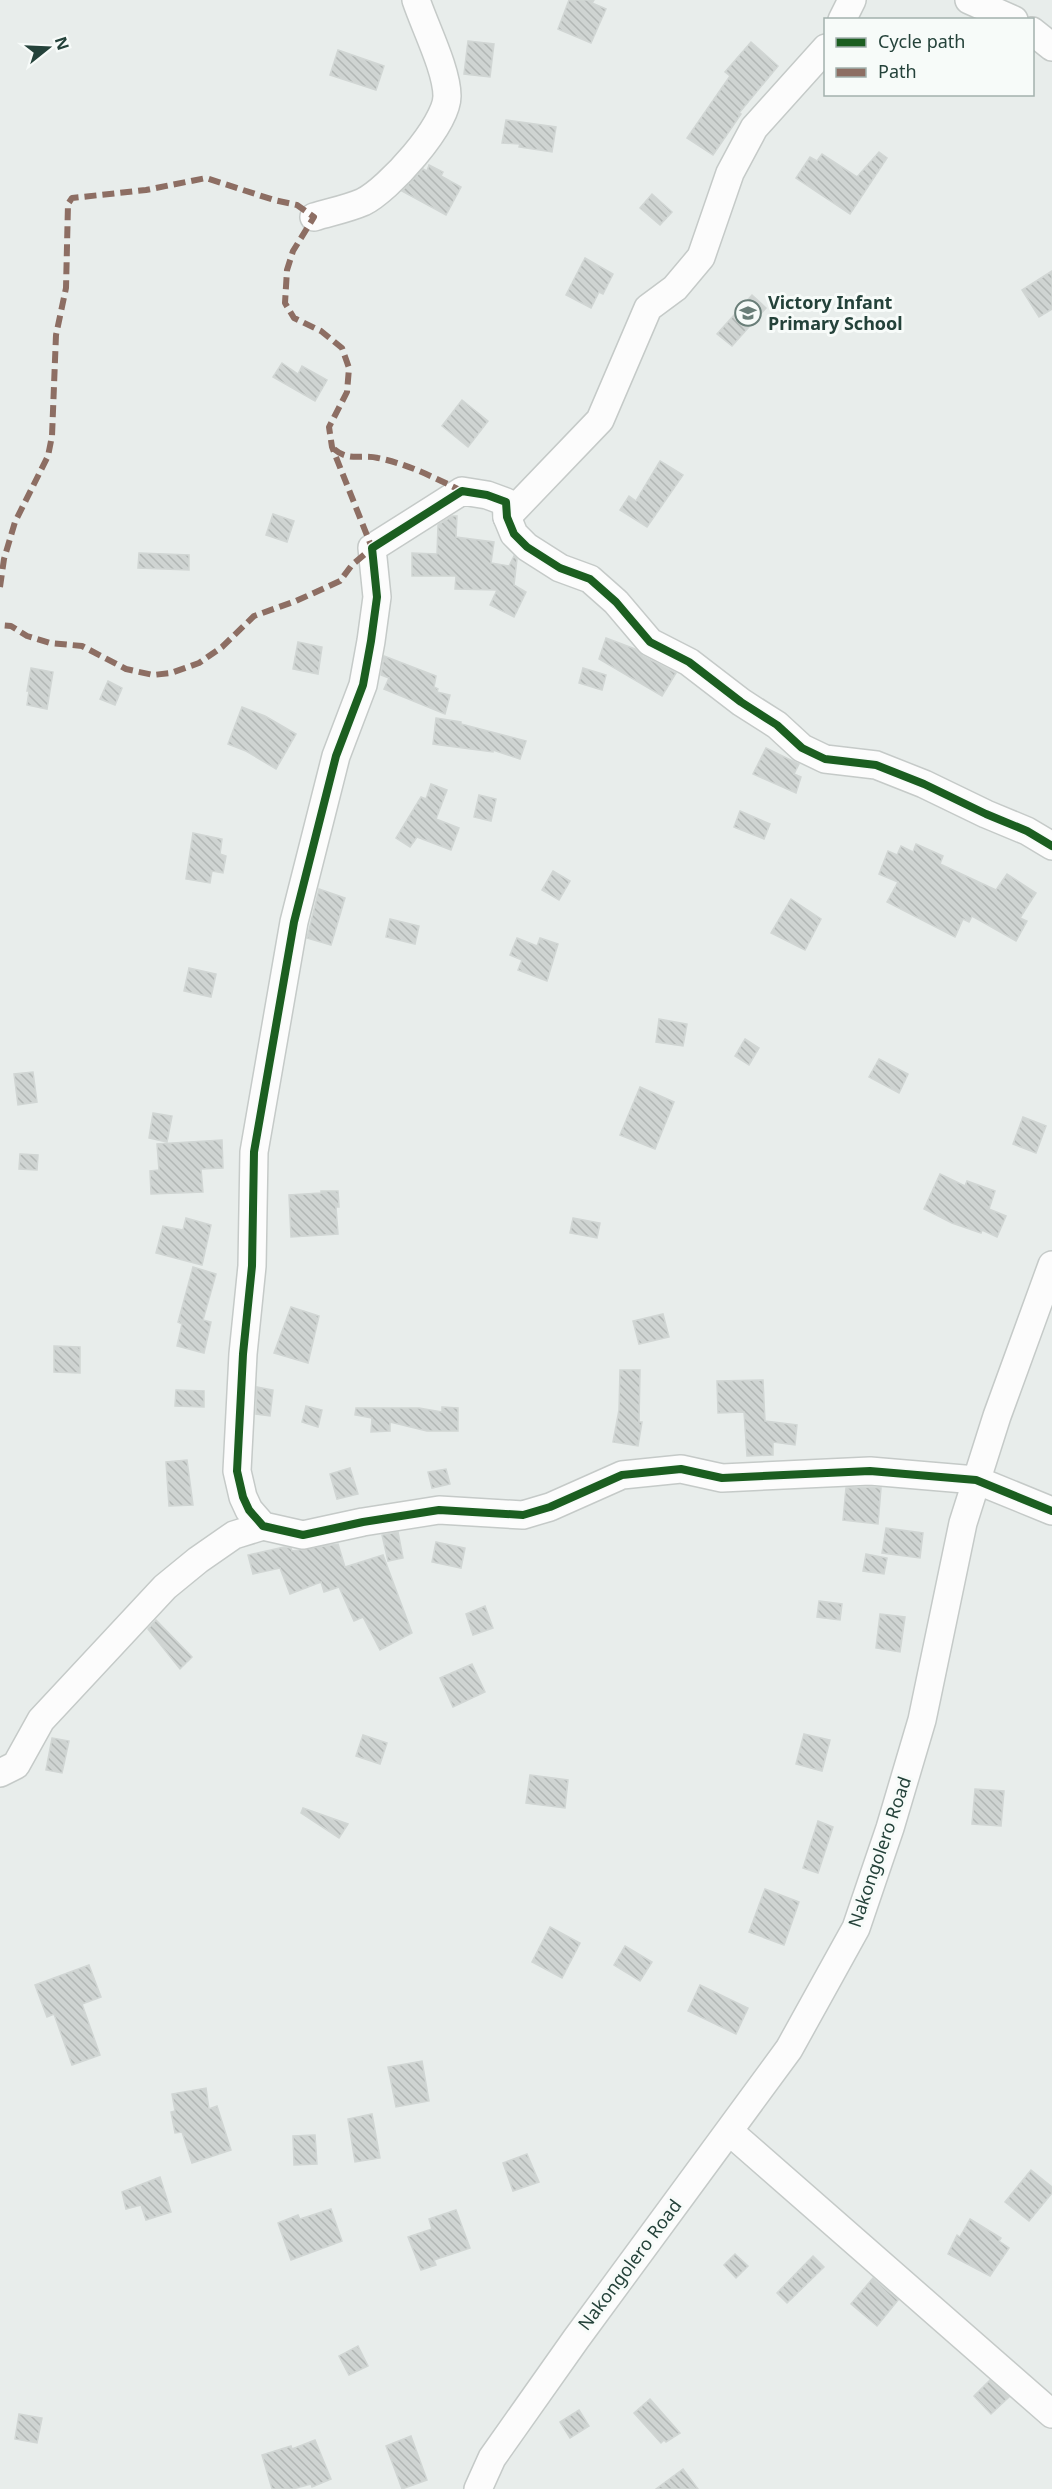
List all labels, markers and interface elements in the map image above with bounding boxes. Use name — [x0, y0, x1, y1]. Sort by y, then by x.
north arrow — [18, 18, 78, 78]
legend — [824, 18, 1034, 96]
text: Cycle path — [878, 29, 965, 53]
text: N — [50, 34, 75, 53]
text: Path — [878, 59, 917, 83]
place label: Victory Infant Primary School — [768, 290, 903, 335]
school or university icon: Victory Infant Primary School — [733, 298, 763, 328]
street label: Nakongolero Road — [842, 1773, 916, 1930]
street label: Nakongolero Road — [572, 2194, 686, 2335]

